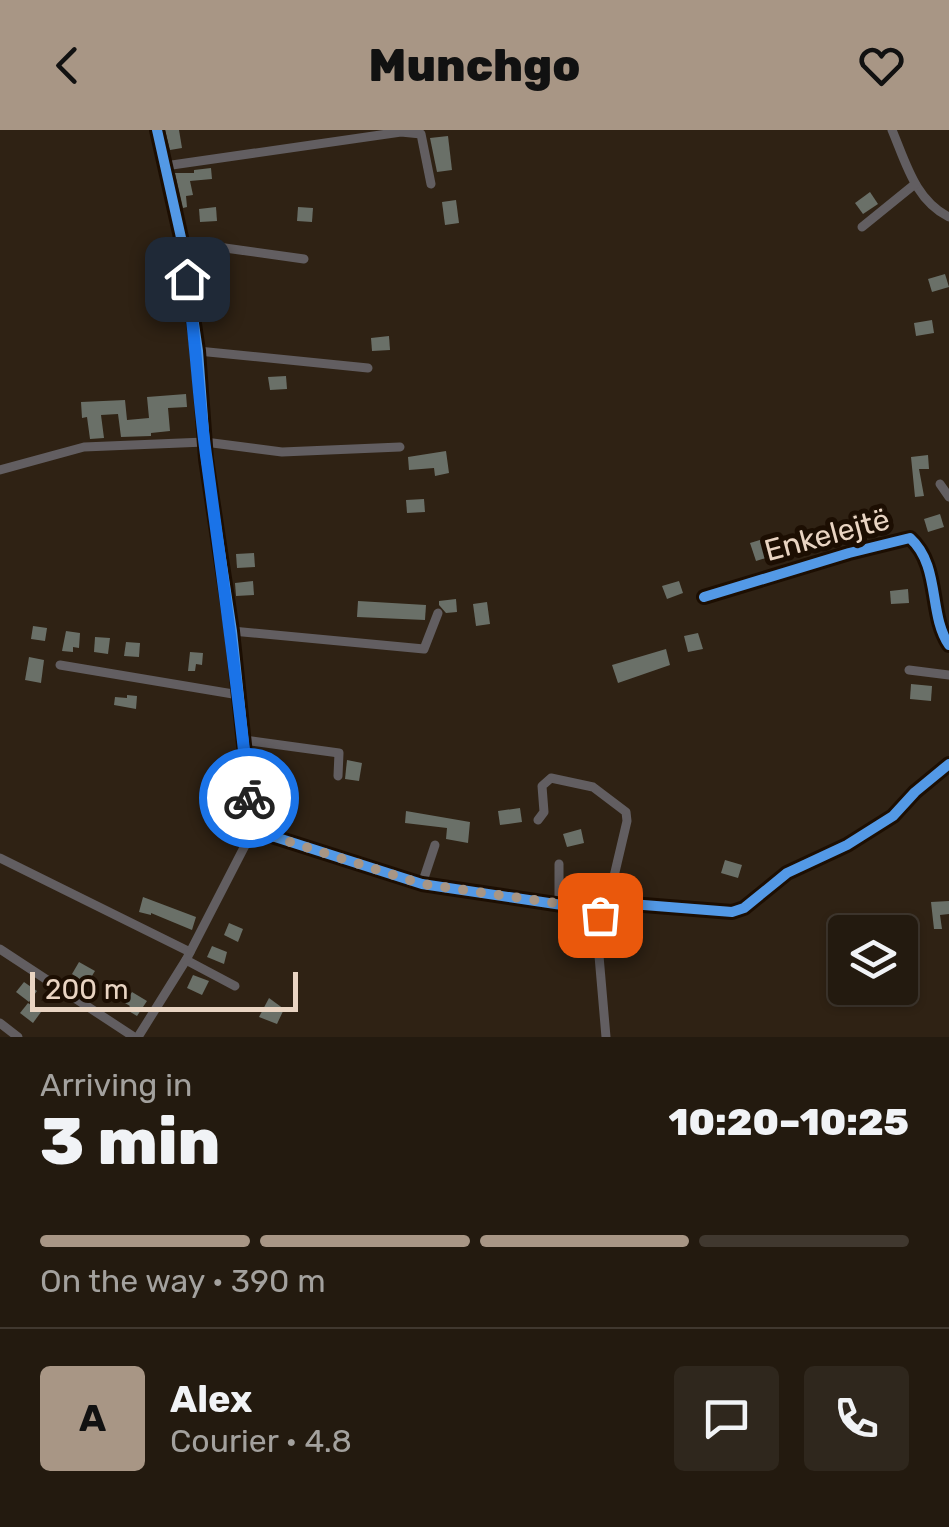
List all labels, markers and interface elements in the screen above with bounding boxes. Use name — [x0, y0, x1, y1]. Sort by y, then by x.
icon: back — [40, 38, 95, 93]
icon: heart — [854, 38, 909, 93]
text: Munchgo — [369, 39, 580, 92]
pin — [145, 237, 230, 322]
icon: home — [160, 252, 215, 307]
street label: Enkelejtë — [760, 501, 894, 569]
courier — [199, 748, 299, 848]
icon: bike — [222, 771, 277, 826]
pin — [558, 873, 643, 958]
icon: bag — [573, 888, 628, 943]
map controls — [828, 915, 918, 1005]
button: layers — [828, 915, 918, 1005]
scale bar — [30, 967, 298, 1011]
text: 200 m — [45, 973, 129, 1006]
text: Arriving in — [40, 1066, 192, 1104]
text: 10:20–10:25 — [669, 1099, 909, 1145]
text: 3 min — [40, 1103, 220, 1180]
text: On the way · 390 m — [40, 1262, 326, 1300]
button: chat — [674, 1366, 779, 1471]
button: phone — [804, 1366, 909, 1471]
text: Alex — [170, 1376, 252, 1422]
text: A — [79, 1395, 106, 1441]
text: Courier · 4.8 — [170, 1422, 352, 1460]

